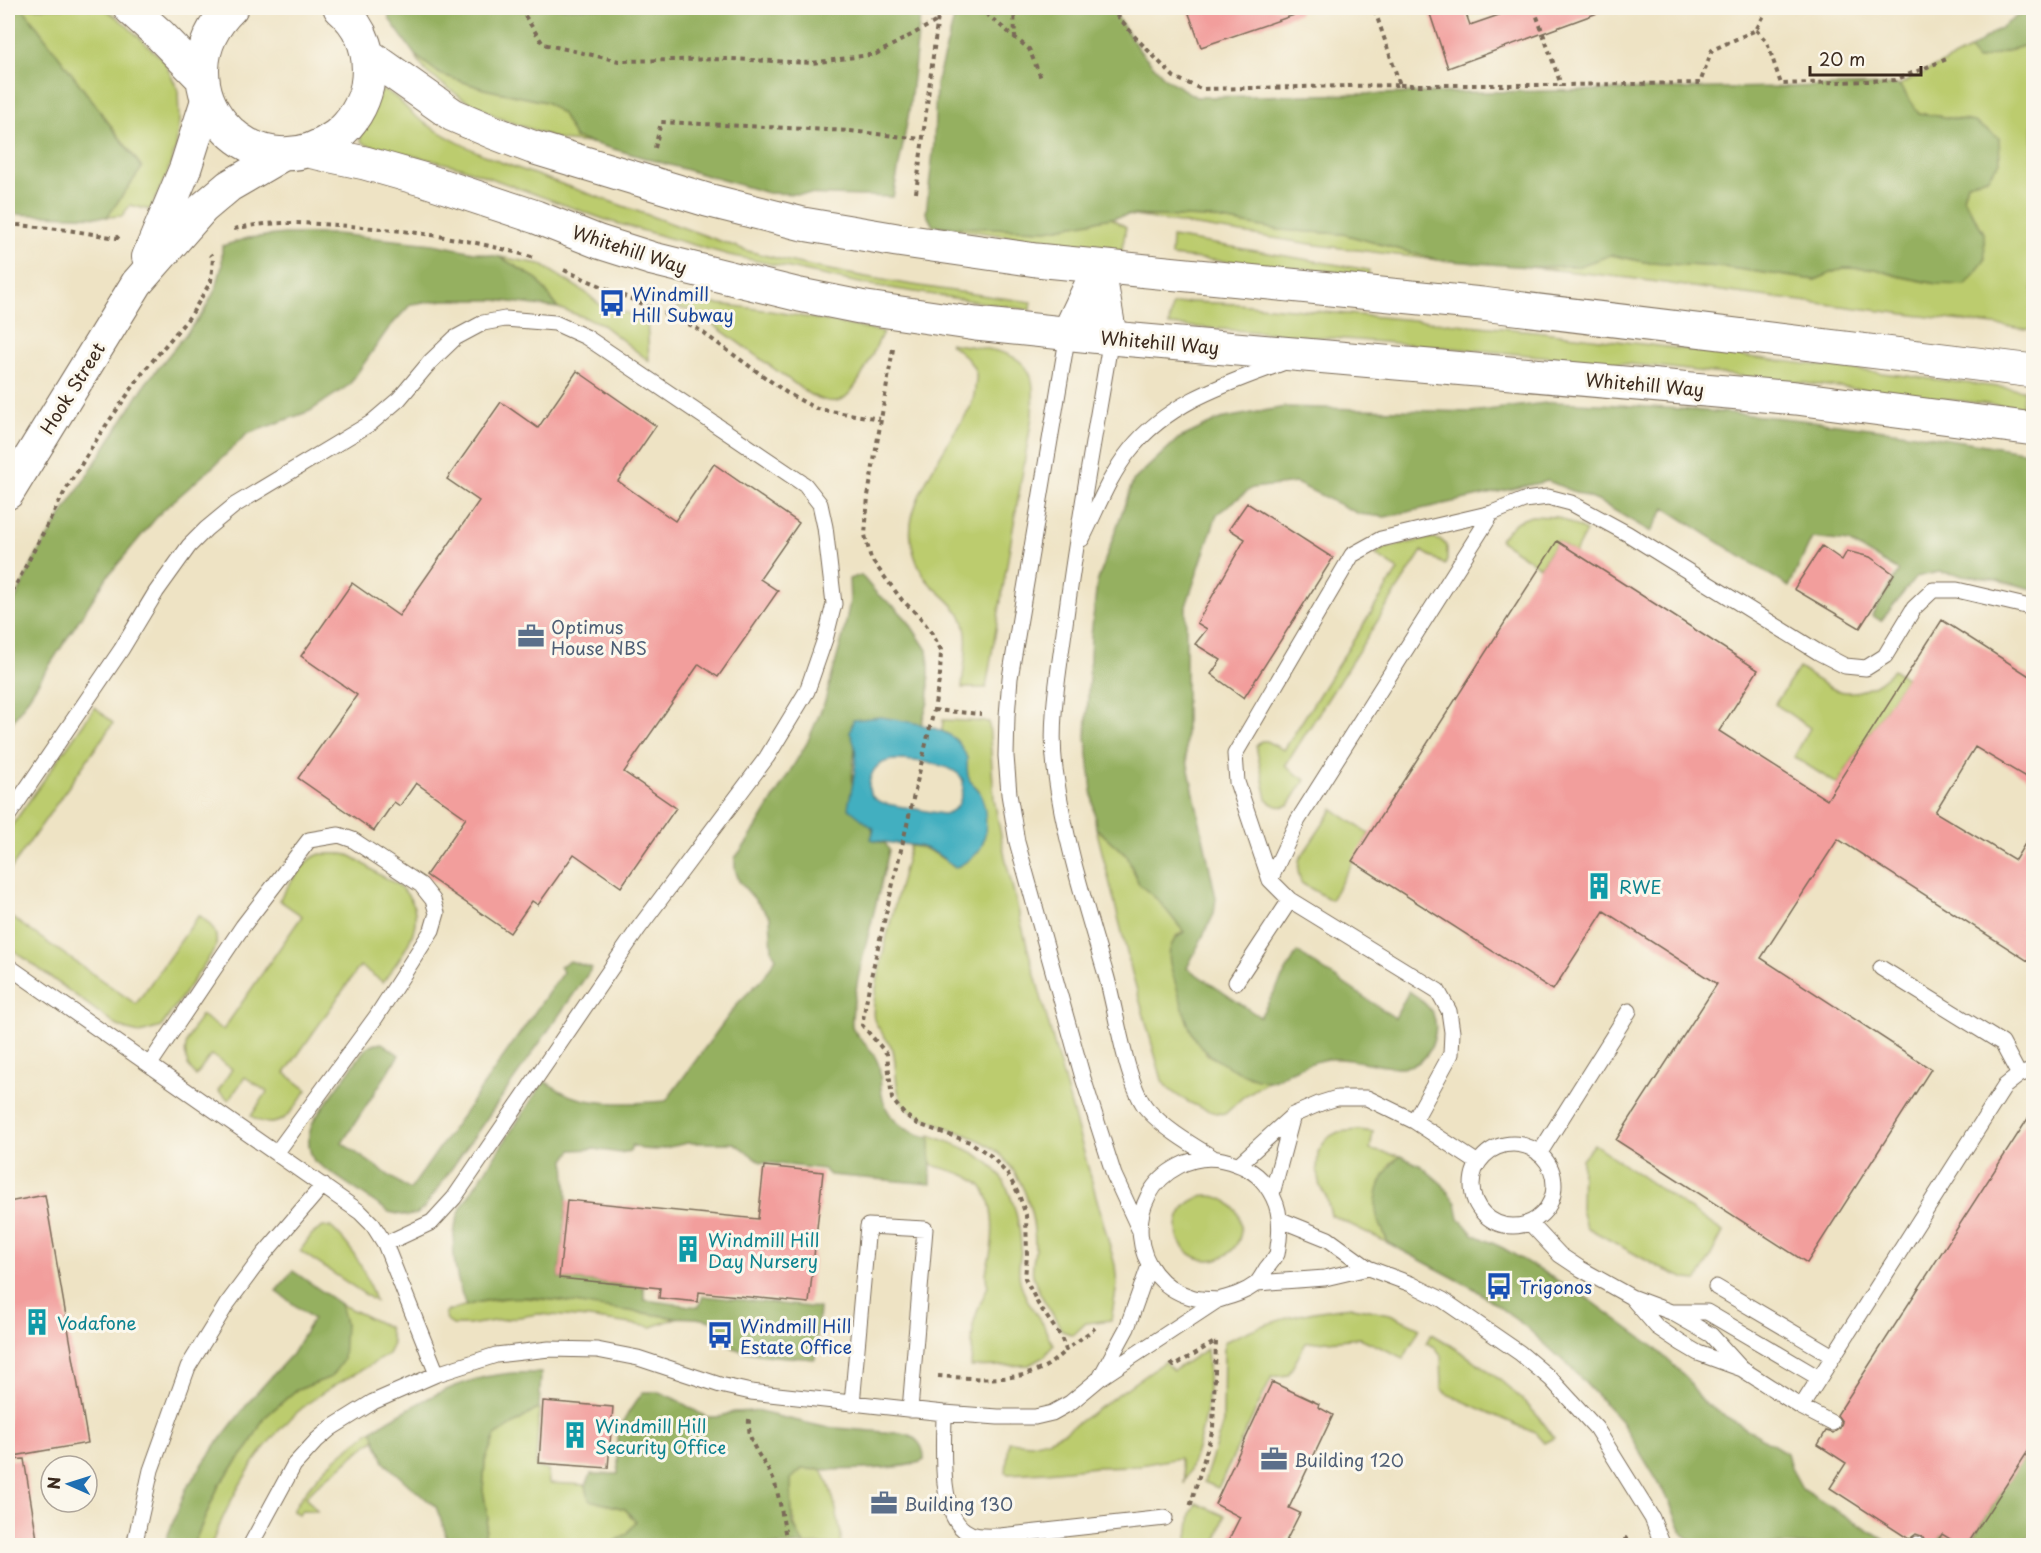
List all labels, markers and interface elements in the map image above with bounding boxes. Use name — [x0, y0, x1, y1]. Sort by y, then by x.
scale bar — [1810, 39, 1921, 77]
text: 20 m — [1819, 45, 1865, 72]
street label: Whitehill Way — [569, 218, 691, 280]
place label: Windmill Hill Subway — [632, 280, 734, 328]
bus stop icon: Windmill Hill Subway — [597, 288, 627, 318]
street label: Whitehill Way — [1100, 323, 1220, 361]
street label: Hook Street — [33, 337, 111, 439]
street label: Whitehill Way — [1585, 365, 1705, 403]
place label: Optimus House NBS — [551, 613, 647, 661]
office icon: Optimus House NBS — [516, 621, 546, 651]
building icon: RWE — [1584, 871, 1614, 901]
place label: RWE — [1619, 873, 1662, 900]
place label: Windmill Hill Day Nursery — [708, 1226, 819, 1274]
building icon: Windmill Hill Day Nursery — [673, 1234, 703, 1264]
bus stop icon: Trigonos — [1484, 1271, 1514, 1301]
place label: Trigonos — [1519, 1273, 1592, 1300]
building icon: Vodafone — [22, 1307, 52, 1337]
place label: Vodafone — [57, 1309, 137, 1336]
place label: Windmill Hill Estate Office — [740, 1312, 852, 1360]
bus stop icon: Windmill Hill Estate Office — [705, 1320, 735, 1350]
place label: Windmill Hill Security Office — [595, 1412, 726, 1460]
building icon: Windmill Hill Security Office — [560, 1420, 590, 1450]
office icon: Building 120 — [1259, 1444, 1289, 1474]
place label: Building 120 — [1294, 1446, 1404, 1473]
north arrow — [39, 1454, 99, 1514]
text: N — [41, 1476, 65, 1490]
office icon: Building 130 — [869, 1488, 899, 1518]
place label: Building 130 — [904, 1490, 1013, 1517]

